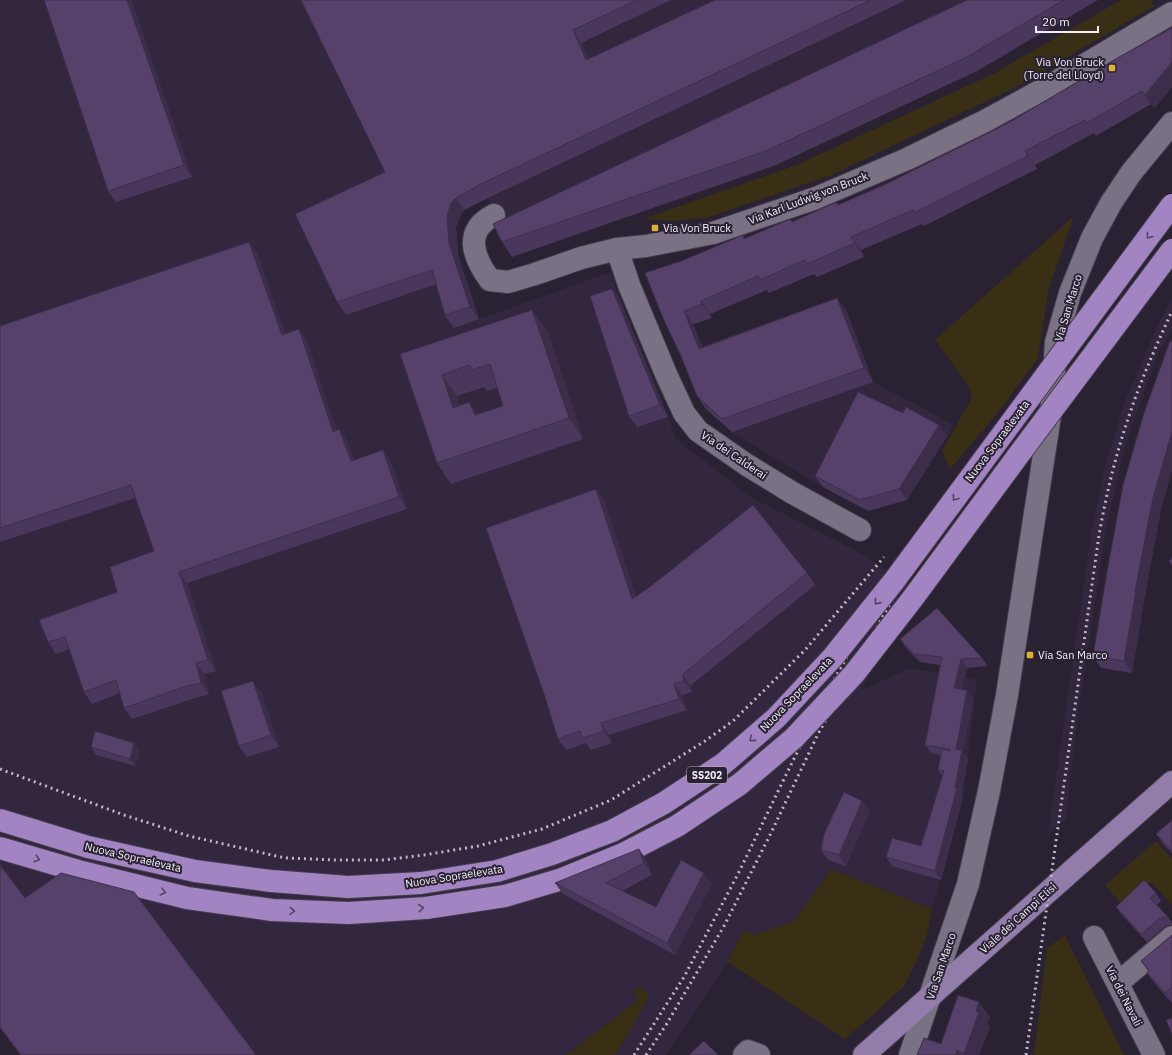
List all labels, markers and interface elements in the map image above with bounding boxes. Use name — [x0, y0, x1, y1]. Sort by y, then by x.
scale bar — [1036, 8, 1098, 34]
text: 20 m — [1042, 14, 1070, 29]
place label: Via Von Bruck (Torre del Lloyd) — [1024, 55, 1104, 82]
marker: Via Von Bruck (Torre del Lloyd) — [1107, 63, 1117, 73]
street label: Via Karl Ludwig von Bruck — [746, 169, 870, 227]
place label: Via Von Bruck — [663, 221, 731, 235]
marker: Via Von Bruck — [650, 223, 660, 233]
one-way arrow — [1147, 232, 1154, 239]
street label: Via San Marco — [1051, 273, 1085, 343]
street label: Nuova Sopraelevata — [962, 397, 1032, 485]
street label: Via dei Calderai — [698, 428, 770, 482]
one-way arrow — [953, 494, 960, 501]
one-way arrow — [874, 598, 881, 605]
place label: Via San Marco — [1038, 648, 1107, 662]
marker: Via San Marco — [1025, 650, 1035, 660]
street label: Nuova Sopraelevata — [757, 654, 835, 734]
one-way arrow — [749, 735, 756, 742]
road number: SS202 — [687, 767, 727, 783]
street label: Nuova Sopraelevata — [83, 839, 183, 875]
one-way arrow — [34, 854, 41, 863]
street label: Nuova Sopraelevata — [404, 861, 504, 891]
street label: Viale dei Campi Elisi — [977, 880, 1059, 956]
one-way arrow — [159, 887, 166, 896]
one-way arrow — [418, 904, 424, 913]
one-way arrow — [289, 906, 295, 915]
street label: Via San Marco — [923, 931, 959, 1001]
street label: Via dei Navali — [1103, 963, 1145, 1029]

